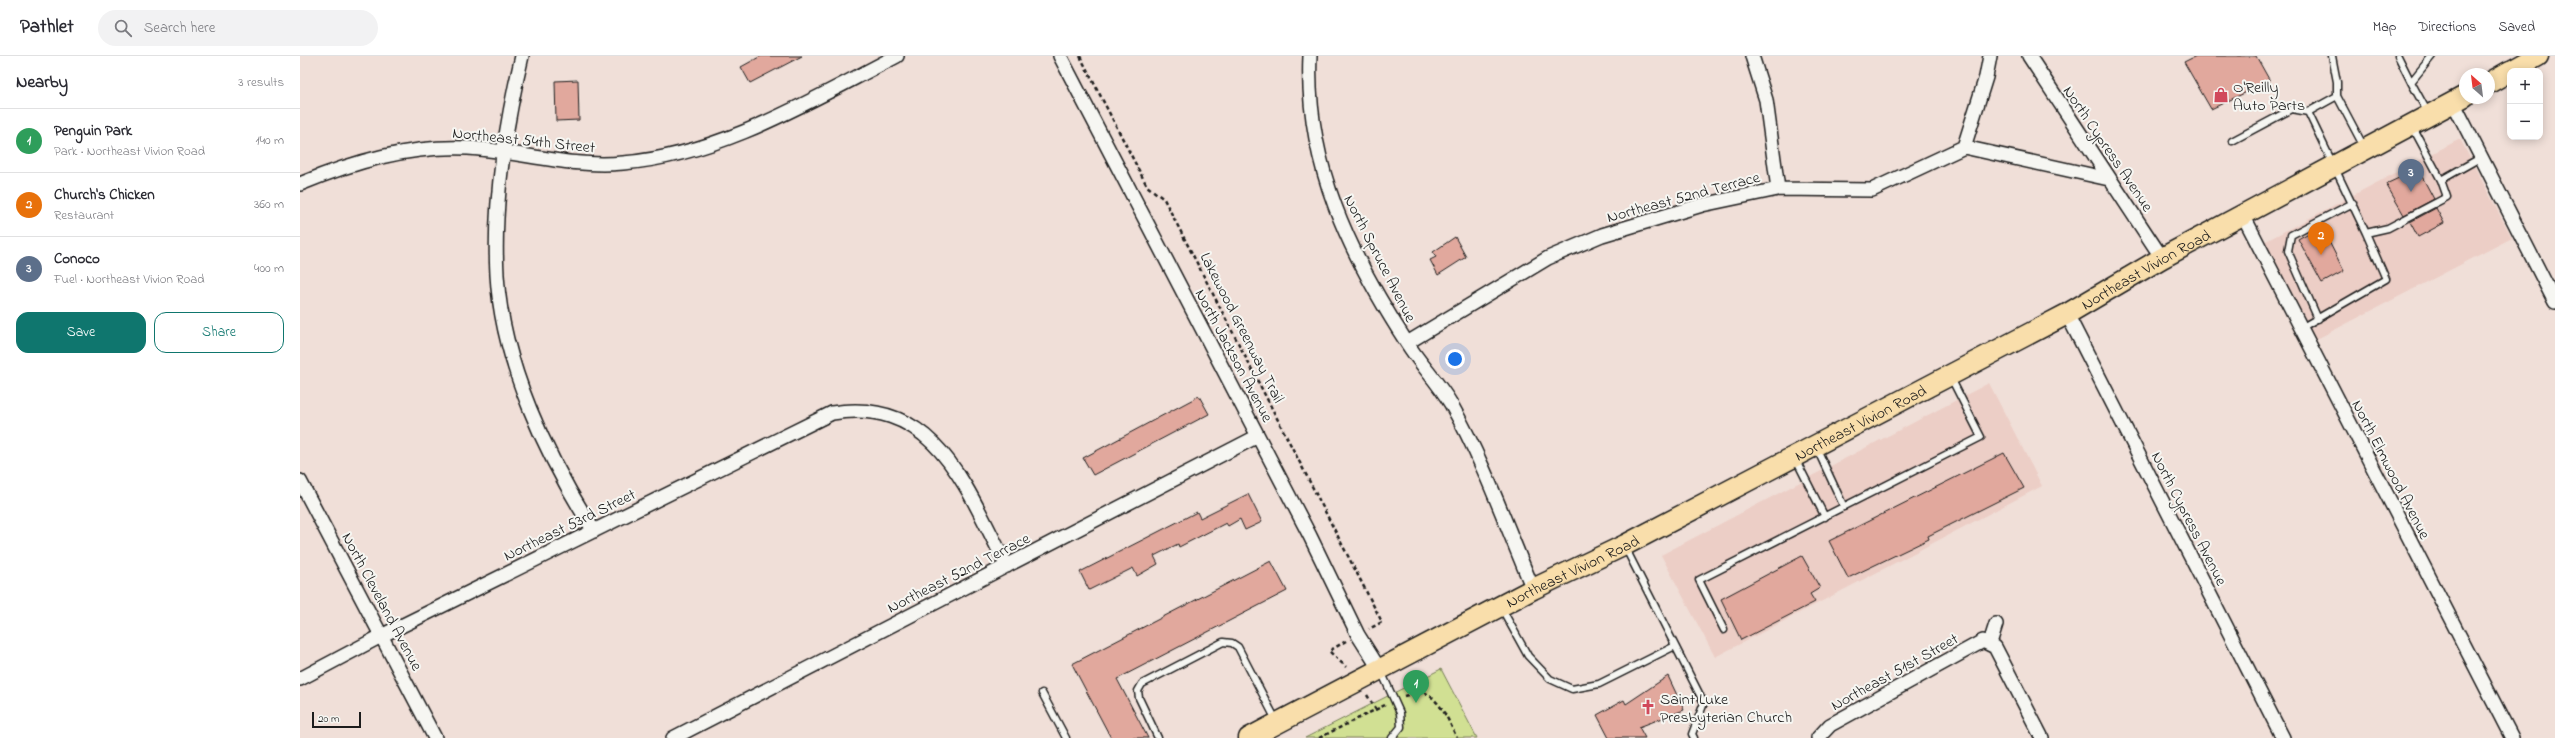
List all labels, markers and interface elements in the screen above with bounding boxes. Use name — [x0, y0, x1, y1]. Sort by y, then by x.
search box — [98, 10, 378, 46]
text: Pathlet — [20, 14, 74, 41]
icon: search — [112, 17, 134, 39]
text: Search here — [144, 17, 215, 39]
text: Map — [2373, 17, 2396, 38]
text: Directions — [2418, 17, 2476, 38]
text: Saved — [2498, 17, 2535, 38]
north arrow — [2459, 68, 2495, 104]
map controls — [2507, 68, 2543, 140]
button: + — [2507, 68, 2543, 104]
text: Nearby — [16, 70, 68, 95]
text: 3 results — [238, 73, 284, 92]
place label: O'Reilly Auto Parts — [2233, 76, 2305, 118]
street label: North Cypress Avenue — [2056, 81, 2159, 218]
shop icon: O'Reilly Auto Parts — [2212, 86, 2230, 104]
button: − — [2507, 104, 2543, 140]
text: Penguin Park — [54, 120, 132, 142]
street label: Northeast 54th Street — [451, 122, 597, 160]
text: 1 — [27, 131, 31, 150]
text: 140 m — [256, 131, 284, 150]
text: Park · Northeast Vivion Road — [54, 142, 205, 161]
pin: 3 — [2398, 159, 2424, 192]
street label: Northeast 52nd Terrace — [1604, 166, 1764, 230]
text: Church's Chicken — [54, 184, 155, 206]
street label: North Spruce Avenue — [1337, 191, 1422, 328]
text: 2 — [26, 195, 32, 214]
text: 360 m — [254, 195, 284, 214]
text: Restaurant — [54, 206, 114, 225]
pin: 2 — [2308, 222, 2334, 255]
street label: Northeast Vivion Road — [2077, 224, 2216, 317]
text: Conoco — [54, 248, 100, 270]
street label: Lakewood Greenway Trail — [1193, 248, 1290, 408]
text: 3 — [26, 259, 32, 278]
text: 400 m — [254, 259, 284, 278]
text: Fuel · Northeast Vivion Road — [54, 270, 205, 289]
street label: North Jackson Avenue — [1188, 285, 1279, 428]
button: Save — [16, 312, 146, 353]
button: Share — [154, 312, 284, 353]
your location — [1445, 349, 1465, 369]
street label: Northeast Vivion Road — [1791, 379, 1931, 468]
street label: North Elmwood Avenue — [2345, 396, 2436, 545]
street label: North Cypress Avenue — [2144, 448, 2233, 591]
street label: Northeast 53rd Street — [500, 483, 641, 568]
street label: Northeast 52nd Terrace — [883, 527, 1035, 620]
street label: North Cleveland Avenue — [335, 529, 428, 676]
street label: Northeast Vivion Road — [1502, 530, 1644, 615]
street label: Northeast 51st Street — [1827, 627, 1964, 718]
pin: 1 — [1403, 670, 1429, 703]
place label: Saint Luke Presbyterian Church — [1660, 688, 1792, 730]
church icon: Saint Luke Presbyterian Church — [1639, 698, 1657, 716]
scale bar — [312, 710, 361, 729]
text: 20 m — [318, 711, 340, 727]

